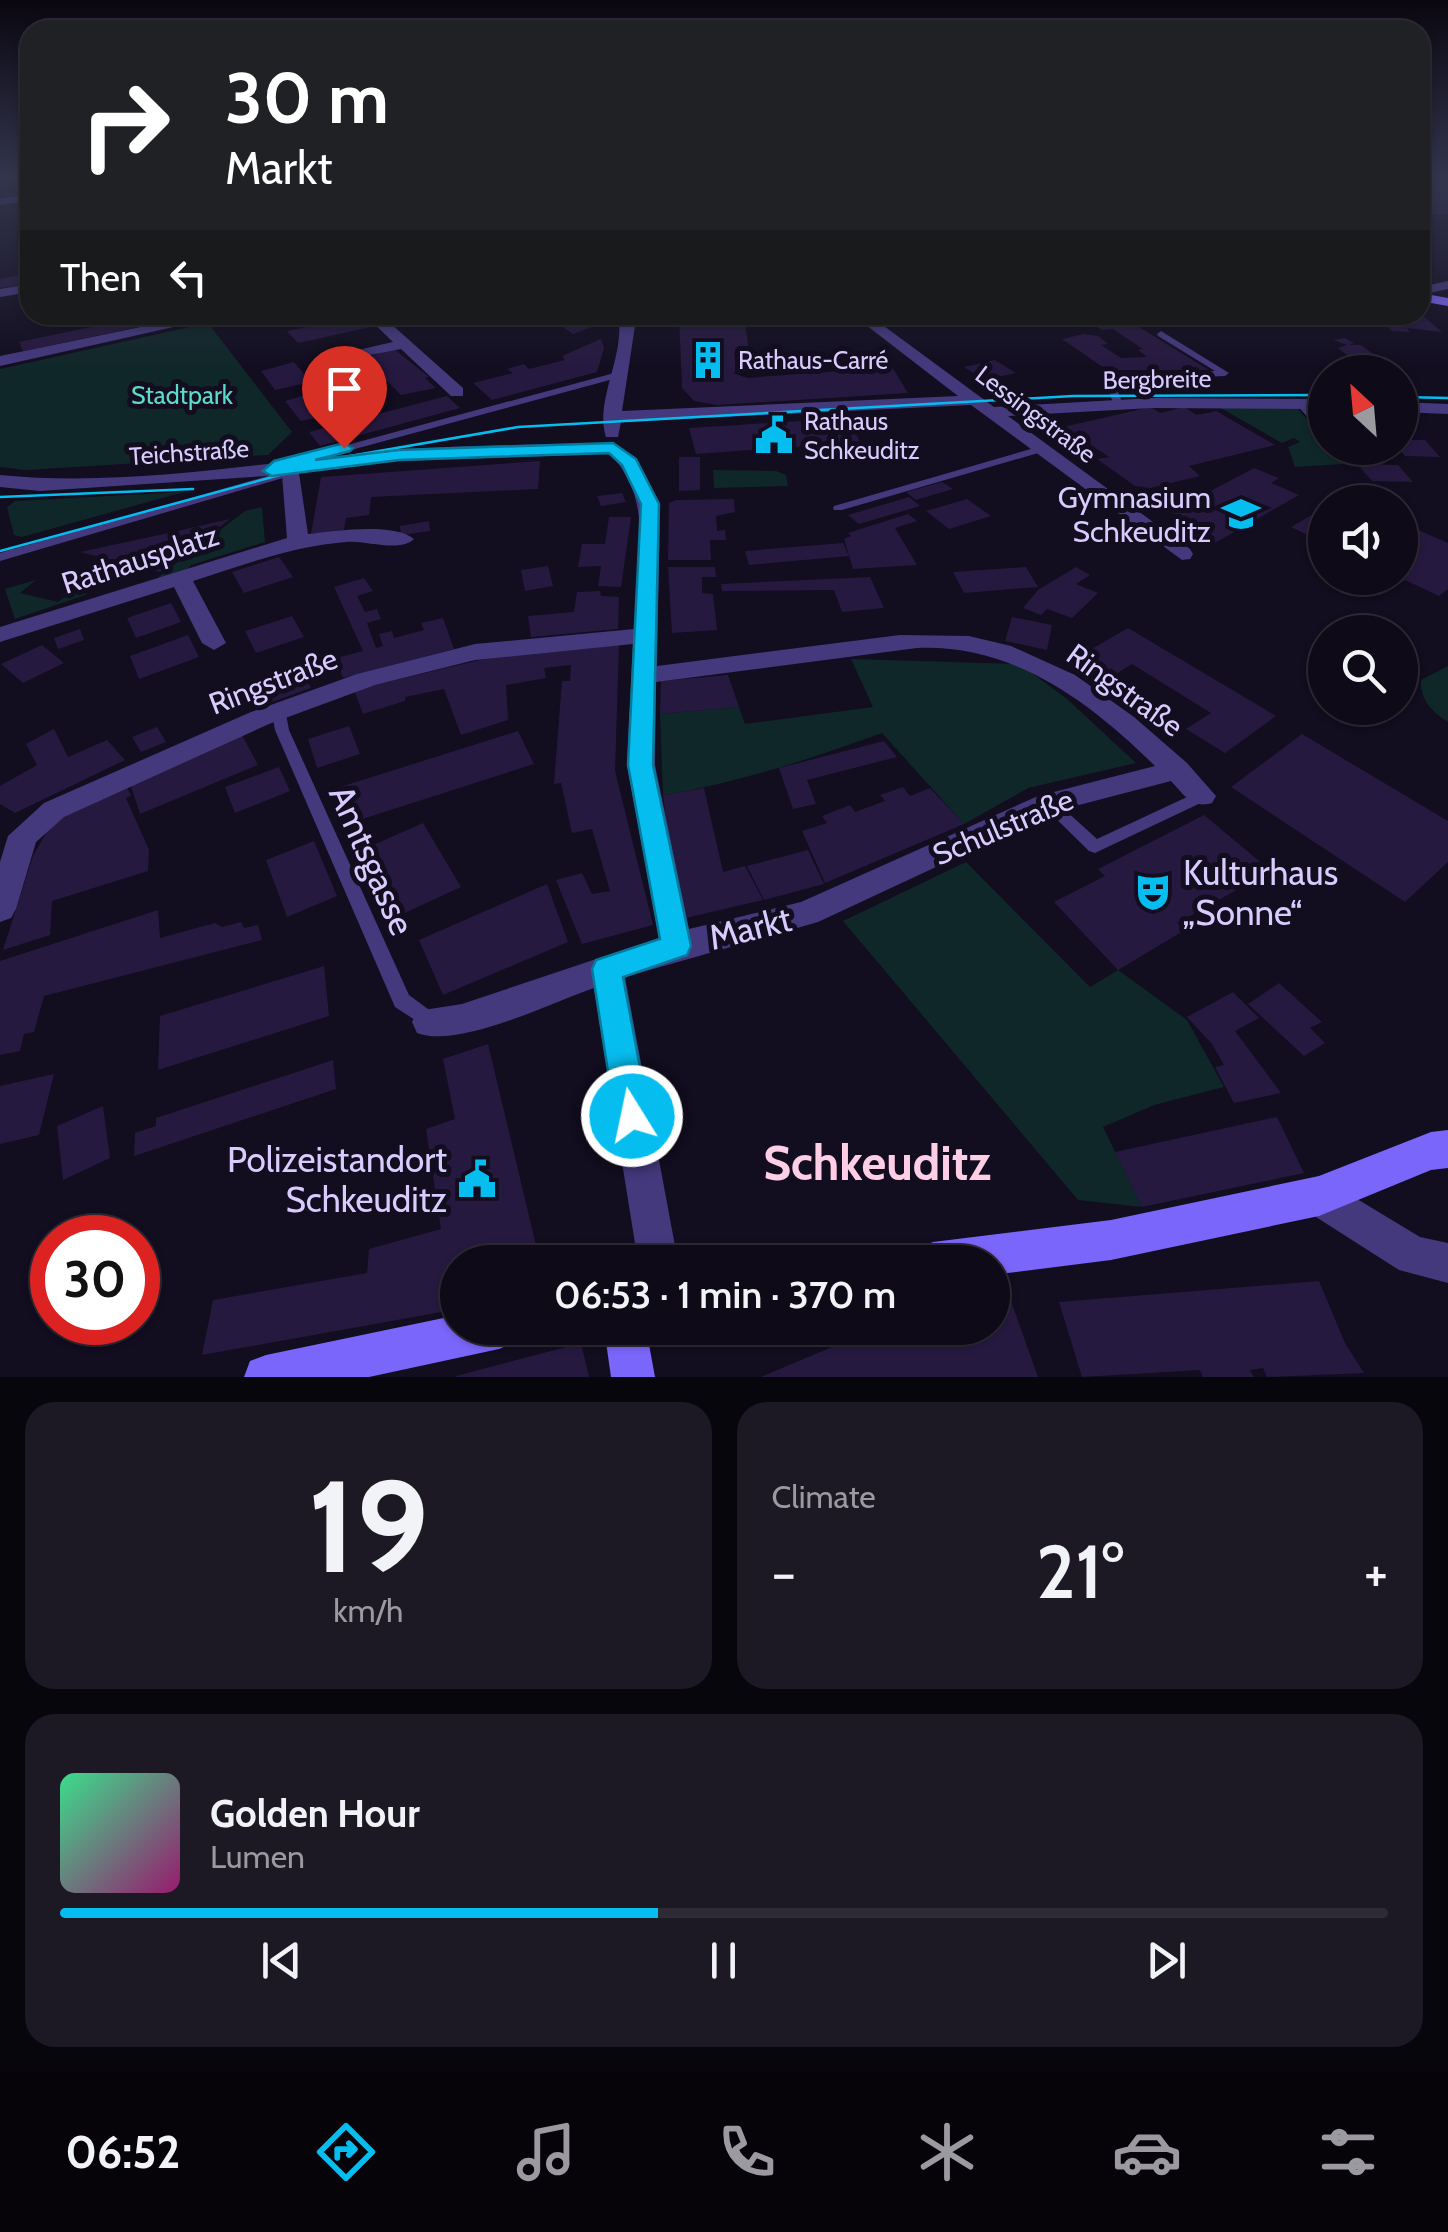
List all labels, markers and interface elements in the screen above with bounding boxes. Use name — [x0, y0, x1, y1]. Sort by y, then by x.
text: 30 m — [225, 55, 389, 141]
icon: right — [60, 60, 190, 190]
text: Markt — [225, 141, 332, 195]
icon: left — [161, 250, 216, 305]
text: Then — [60, 254, 141, 301]
building icon: Rathaus-Carré — [687, 339, 729, 381]
place label: Rathaus-Carré — [738, 345, 889, 375]
pin — [302, 346, 387, 449]
north arrow — [1308, 355, 1418, 465]
map controls — [1308, 355, 1418, 725]
street label: Lessingstraße — [970, 359, 1102, 469]
icon: arrive — [317, 361, 372, 416]
street label: Bergbreite — [1102, 363, 1212, 395]
park label: Stadtpark — [131, 380, 234, 410]
place label: Rathaus Schkeuditz — [804, 406, 920, 465]
public building icon: Rathaus Schkeuditz — [753, 414, 795, 456]
street label: Teichstraße — [128, 433, 250, 471]
place label: Gymnasium Schkeuditz — [1058, 479, 1211, 550]
button: sound — [1308, 485, 1418, 595]
school or university icon: Gymnasium Schkeuditz — [1220, 493, 1262, 535]
street label: Rathausplatz — [57, 516, 223, 602]
button: search — [1308, 615, 1418, 725]
street label: Ringstraße — [1060, 635, 1190, 745]
street label: Ringstraße — [204, 640, 342, 722]
street label: Amtsgasse — [320, 778, 424, 942]
street label: Schulstraße — [927, 781, 1079, 873]
place label: Kulturhaus „Sonne“ — [1183, 851, 1338, 934]
theatre icon: Kulturhaus „Sonne“ — [1132, 871, 1174, 913]
street label: Markt — [704, 897, 796, 959]
position arrow — [580, 1064, 684, 1168]
district label: Schkeuditz — [763, 1134, 991, 1192]
place label: Polizeistandort Schkeuditz — [227, 1138, 447, 1221]
public building icon: Polizeistandort Schkeuditz — [456, 1158, 498, 1200]
speed limit sign: 30 — [30, 1215, 160, 1345]
text: 06:53 · 1 min · 370 m — [554, 1271, 896, 1318]
text: 19 — [308, 1447, 429, 1605]
text: Climate — [772, 1477, 876, 1516]
text: 21° — [1036, 1526, 1124, 1617]
text: − — [772, 1539, 796, 1606]
text: + — [1364, 1539, 1388, 1606]
text: km/h — [333, 1591, 403, 1630]
text: Golden Hour — [210, 1790, 420, 1837]
text: Lumen — [210, 1837, 305, 1876]
icon: previous — [254, 1933, 309, 1988]
icon: pause — [696, 1933, 751, 1988]
icon: next — [1139, 1933, 1194, 1988]
icon: directions — [311, 2117, 381, 2187]
icon: music — [511, 2117, 581, 2187]
icon: phone — [712, 2117, 782, 2187]
icon: climate — [912, 2117, 982, 2187]
icon: car — [1112, 2117, 1182, 2187]
icon: filters — [1313, 2117, 1383, 2187]
text: 06:52 — [65, 2125, 180, 2179]

